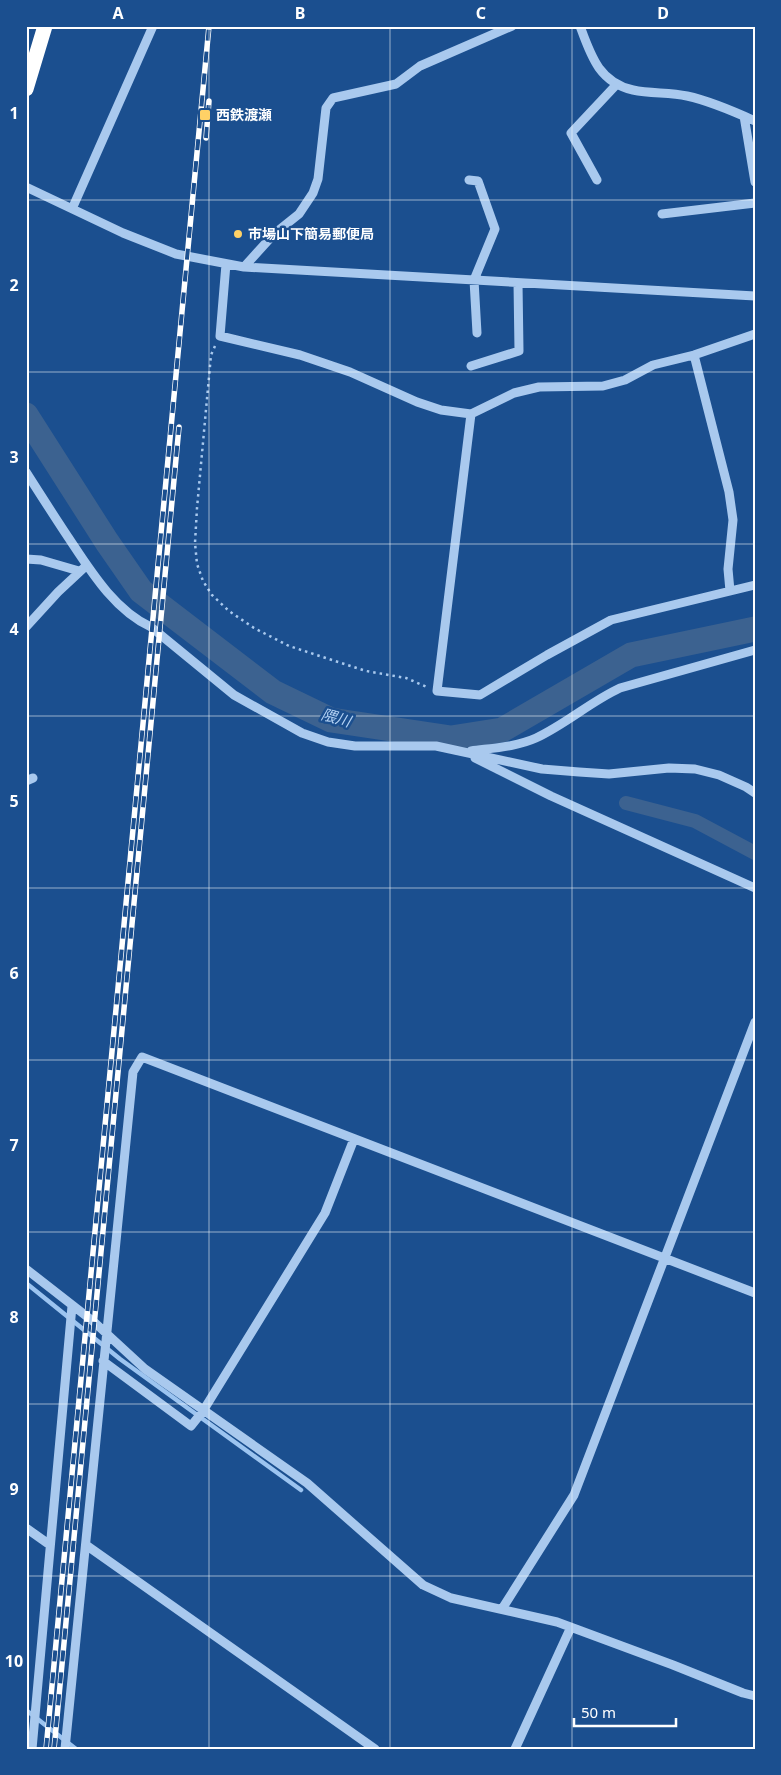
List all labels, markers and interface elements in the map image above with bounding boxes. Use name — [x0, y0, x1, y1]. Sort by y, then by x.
text: A — [112, 2, 124, 24]
text: B — [295, 2, 305, 24]
text: C — [476, 2, 486, 24]
text: D — [657, 2, 669, 24]
text: 1 — [9, 102, 19, 124]
place label: 西鉄渡瀬 — [216, 105, 272, 124]
marker: 西鉄渡瀬 — [198, 108, 212, 122]
place label: 市場山下簡易郵便局 — [248, 224, 374, 243]
marker: 市場山下簡易郵便局 — [232, 228, 244, 240]
text: 2 — [9, 274, 19, 296]
text: 3 — [9, 446, 19, 468]
text: 4 — [9, 618, 19, 640]
water label: 隈川 — [319, 703, 355, 731]
text: 5 — [9, 790, 19, 812]
text: 6 — [9, 962, 19, 984]
text: 7 — [9, 1134, 19, 1156]
text: 8 — [9, 1306, 19, 1328]
text: 9 — [9, 1478, 19, 1500]
text: 10 — [5, 1650, 23, 1672]
scale bar — [574, 1695, 676, 1727]
text: 50 m — [581, 1702, 616, 1722]

